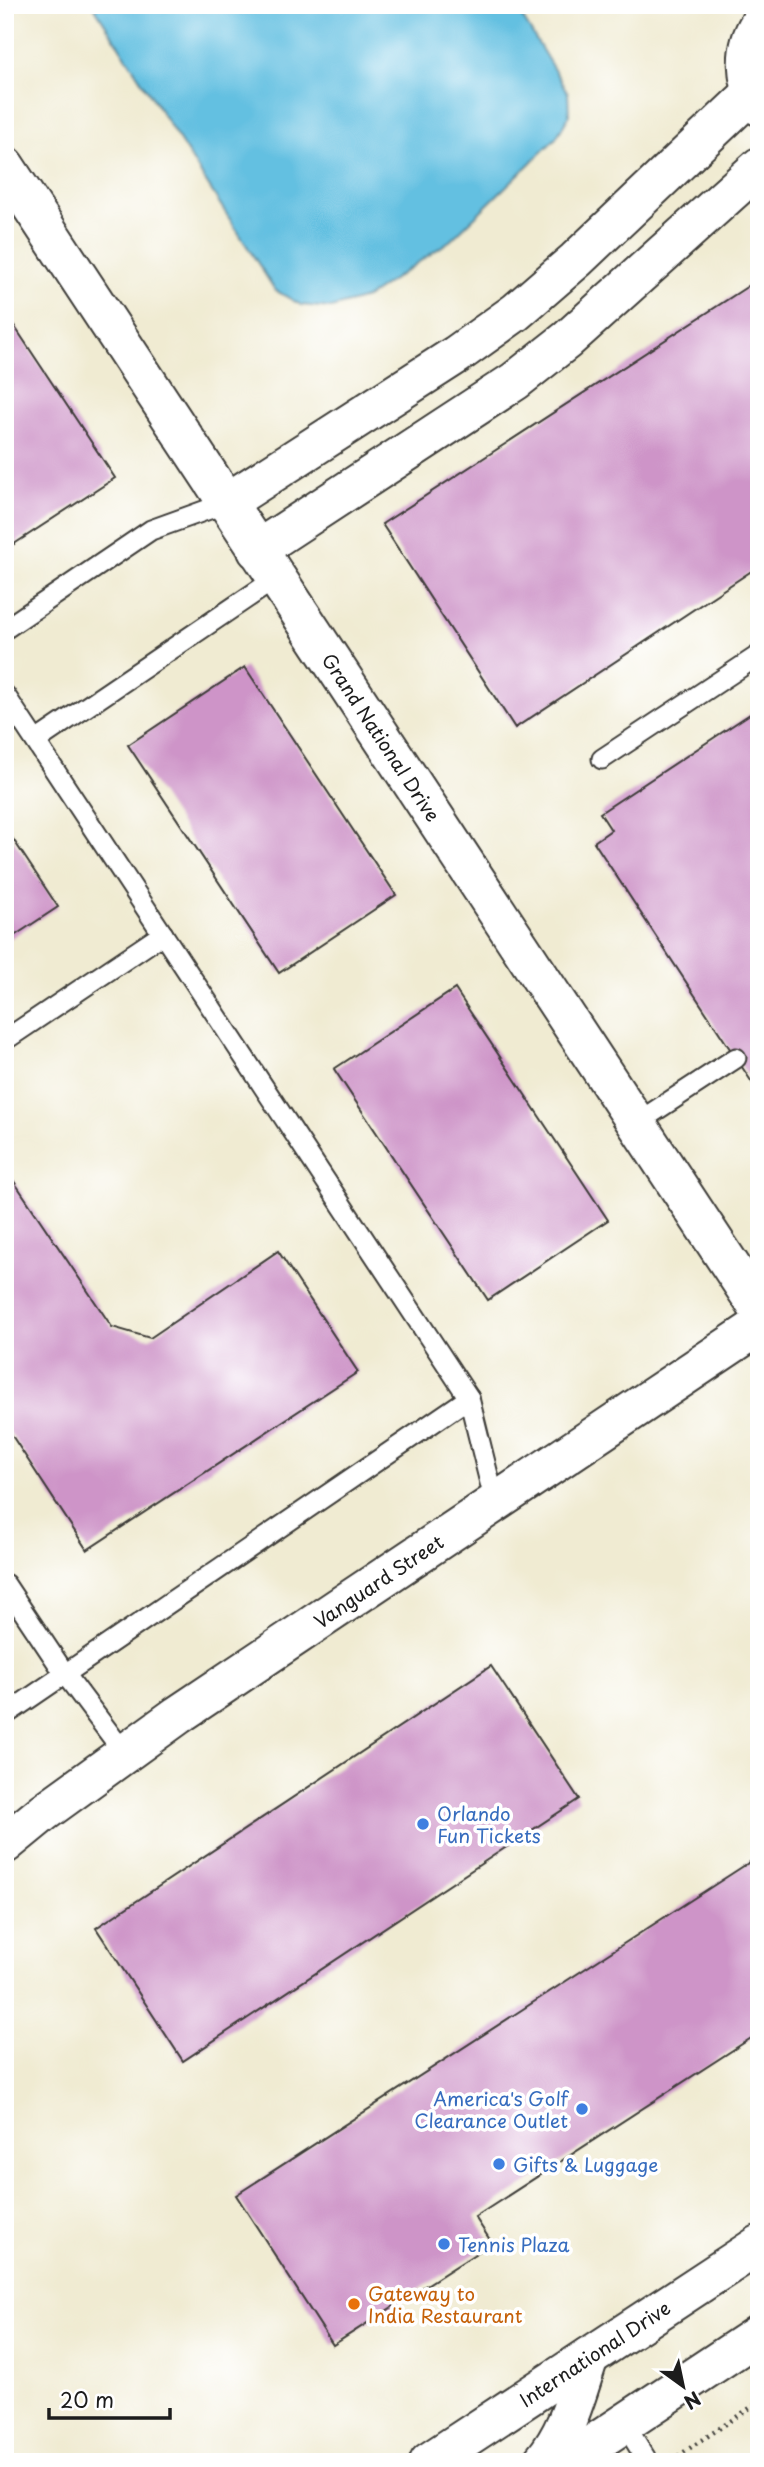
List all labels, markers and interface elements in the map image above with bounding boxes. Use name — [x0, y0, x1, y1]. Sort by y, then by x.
street label: Grand National Drive — [316, 647, 447, 827]
street label: Vanguard Street — [308, 1527, 449, 1634]
place label: Orlando Fun Tickets — [437, 1799, 541, 1849]
marker: Orlando Fun Tickets — [415, 1816, 431, 1832]
place label: America's Golf Clearance Outlet — [414, 2084, 570, 2134]
marker: America's Golf Clearance Outlet — [574, 2101, 590, 2117]
place label: Gifts & Luggage — [513, 2150, 658, 2178]
marker: Gifts & Luggage — [491, 2156, 507, 2172]
place label: Tennis Plaza — [458, 2230, 570, 2258]
marker: Tennis Plaza — [436, 2236, 452, 2252]
place label: Gateway to India Restaurant — [368, 2279, 523, 2329]
street label: International Drive — [513, 2293, 676, 2413]
marker: Gateway to India Restaurant — [346, 2296, 362, 2312]
north arrow — [648, 2352, 718, 2422]
scale bar — [49, 2376, 170, 2420]
text: 20 m — [60, 2383, 114, 2415]
text: N — [679, 2385, 707, 2417]

